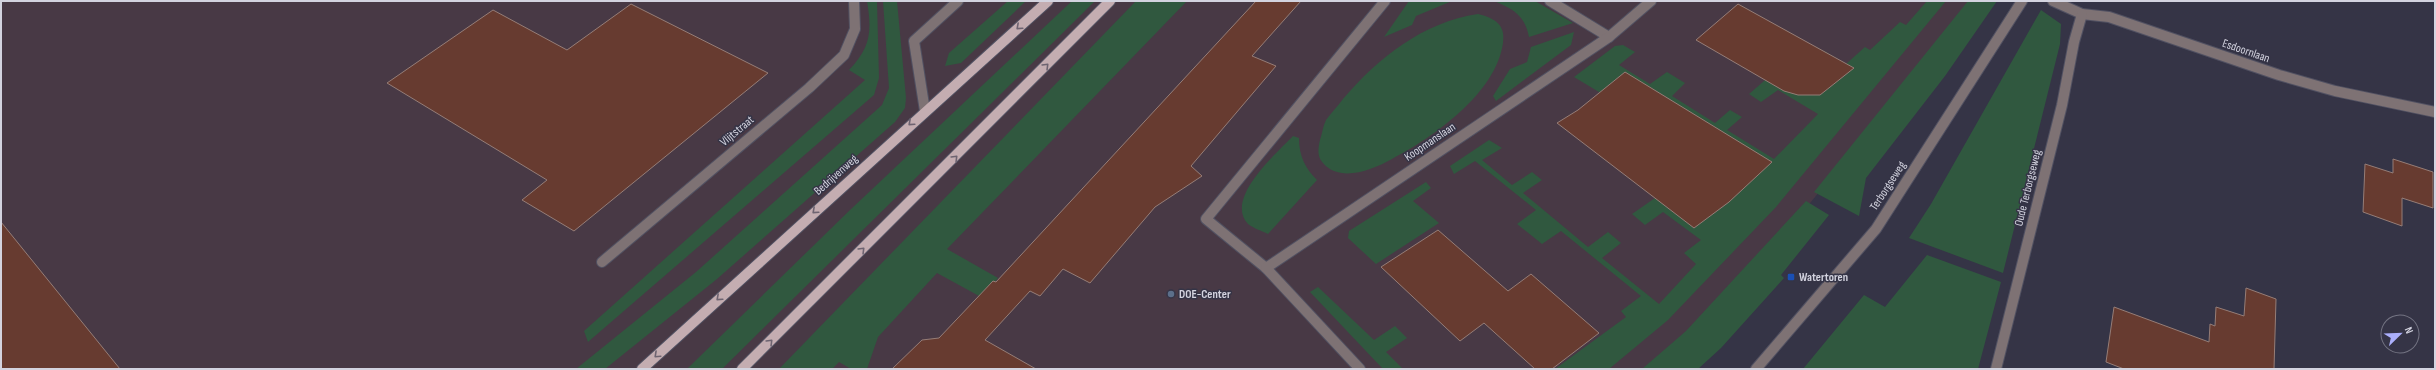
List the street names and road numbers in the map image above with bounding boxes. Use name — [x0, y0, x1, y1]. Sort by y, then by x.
street label: Esdoornlaan — [2220, 36, 2272, 66]
street label: Vlijtstraat — [717, 112, 757, 150]
street label: Koopmanslaan — [1402, 119, 1458, 165]
street label: Oude Terborgseweg — [2011, 148, 2045, 228]
street label: Bedrijvenweg — [811, 151, 861, 199]
street label: Terborgseweg — [1867, 158, 1910, 213]

